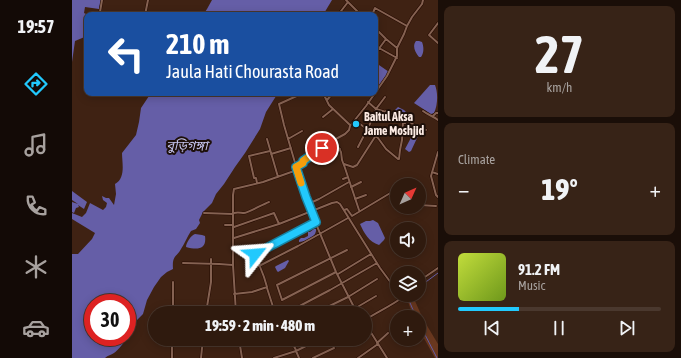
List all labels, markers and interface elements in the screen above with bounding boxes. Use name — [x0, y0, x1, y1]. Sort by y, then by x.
text: 19:57 — [17, 16, 55, 37]
text: 27 — [535, 24, 584, 84]
icon: left — [100, 28, 152, 80]
text: 210 m — [166, 28, 229, 60]
text: Jaula Hati Chourasta Road — [166, 61, 339, 82]
icon: directions — [22, 70, 50, 98]
text: km/h — [547, 80, 572, 95]
place label: Baitul Aksa Jame Moshjid — [363, 110, 424, 138]
marker: Baitul Aksa Jame Moshjid — [351, 119, 361, 129]
icon: music — [22, 131, 50, 159]
pin — [305, 131, 339, 165]
icon: arrive — [311, 137, 333, 159]
water label: বুড়িগঙ্গা — [166, 138, 210, 153]
text: Climate — [458, 152, 495, 167]
text: 19° — [541, 172, 578, 206]
text: − — [458, 176, 469, 202]
text: + — [650, 176, 661, 202]
north arrow — [390, 178, 426, 214]
map controls — [390, 178, 426, 346]
icon: phone — [22, 192, 50, 220]
button: sound — [390, 222, 426, 258]
position arrow — [234, 233, 276, 275]
icon: climate — [22, 253, 50, 281]
text: 91.2 FM — [518, 261, 560, 278]
button: layers — [390, 266, 426, 302]
text: Music — [518, 278, 545, 293]
speed limit sign: 30 — [84, 294, 136, 346]
button: + — [390, 310, 426, 346]
icon: car — [22, 314, 50, 342]
text: 19:59 · 2 min · 480 m — [205, 317, 315, 334]
icon: previous — [481, 317, 503, 339]
icon: pause — [548, 317, 570, 339]
icon: next — [616, 317, 638, 339]

